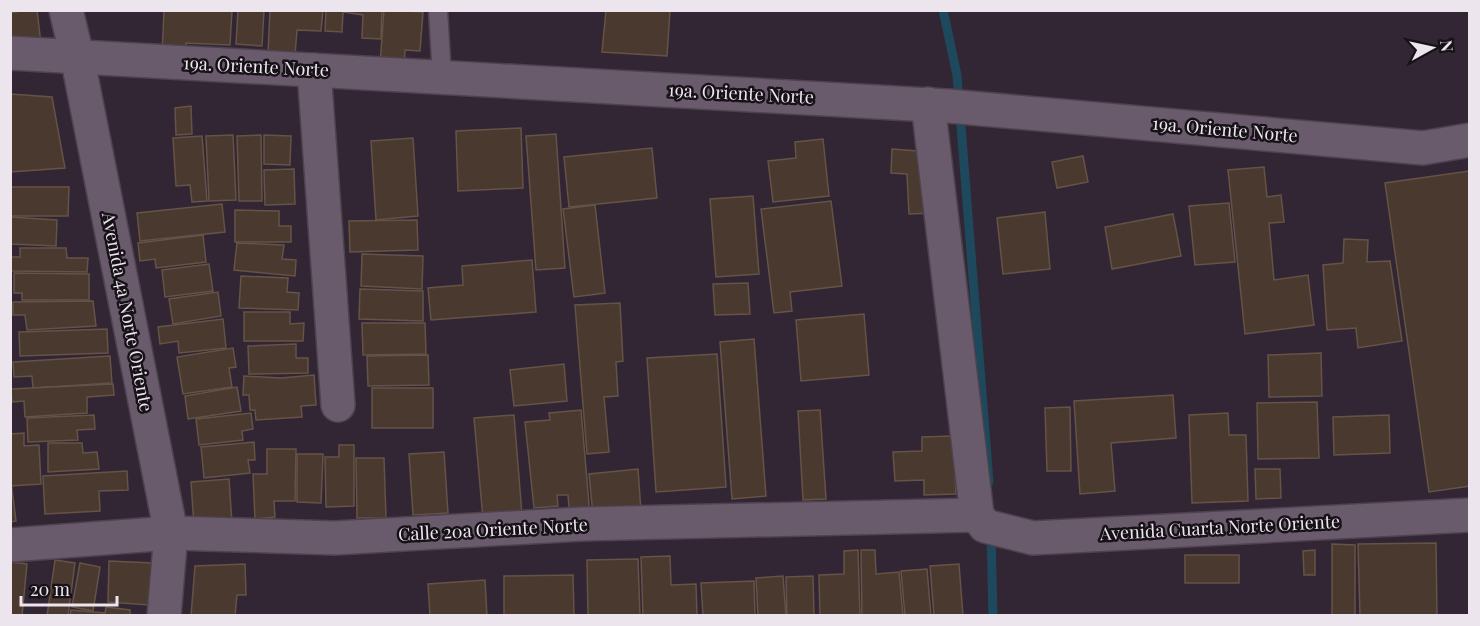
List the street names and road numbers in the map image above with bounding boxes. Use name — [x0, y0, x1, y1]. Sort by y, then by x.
street label: 19a. Oriente Norte — [183, 50, 330, 82]
street label: 19a. Oriente Norte — [668, 77, 815, 109]
street label: 19a. Oriente Norte — [1151, 111, 1299, 147]
street label: Avenida 4a Norte Oriente — [97, 209, 159, 414]
street label: Avenida Cuarta Norte Oriente — [1098, 509, 1341, 545]
street label: Calle 20a Oriente Norte — [398, 512, 588, 546]

